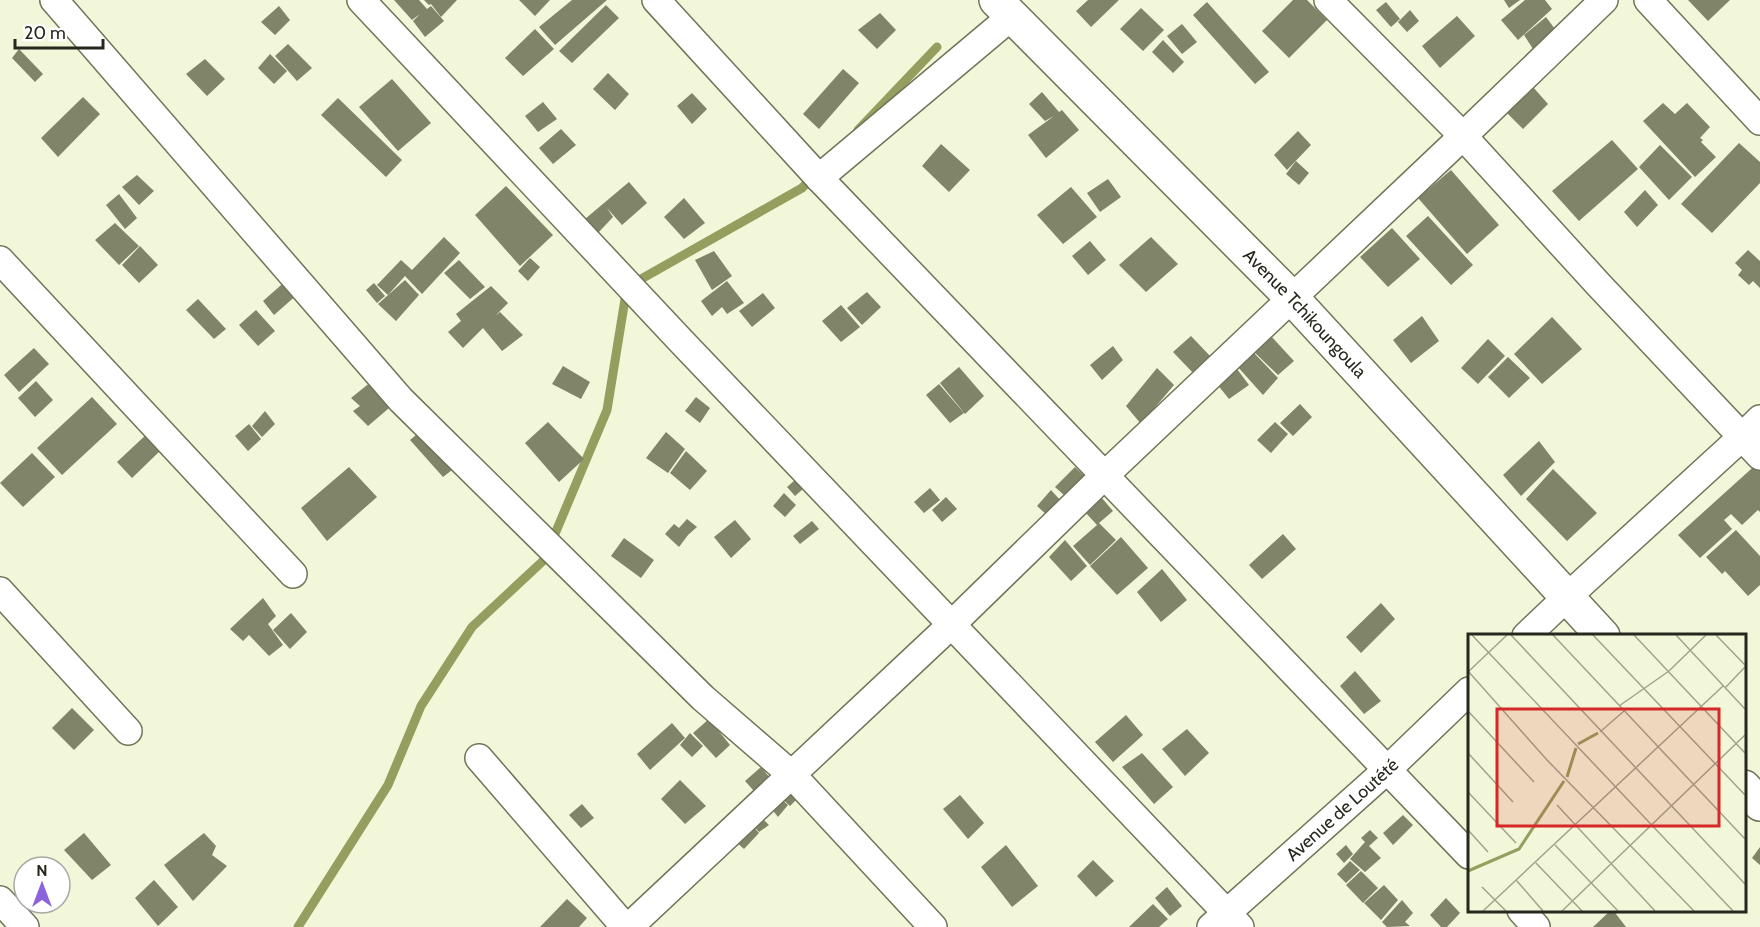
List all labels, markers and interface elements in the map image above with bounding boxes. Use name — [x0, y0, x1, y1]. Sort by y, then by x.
scale bar — [15, 12, 104, 50]
text: 20 m — [24, 22, 66, 44]
street label: Avenue Tchikoungoula — [1239, 244, 1371, 383]
inset map — [1468, 634, 1745, 912]
street label: Avenue de Loutété — [1282, 754, 1403, 866]
north arrow — [12, 855, 72, 915]
text: N — [36, 861, 48, 880]

